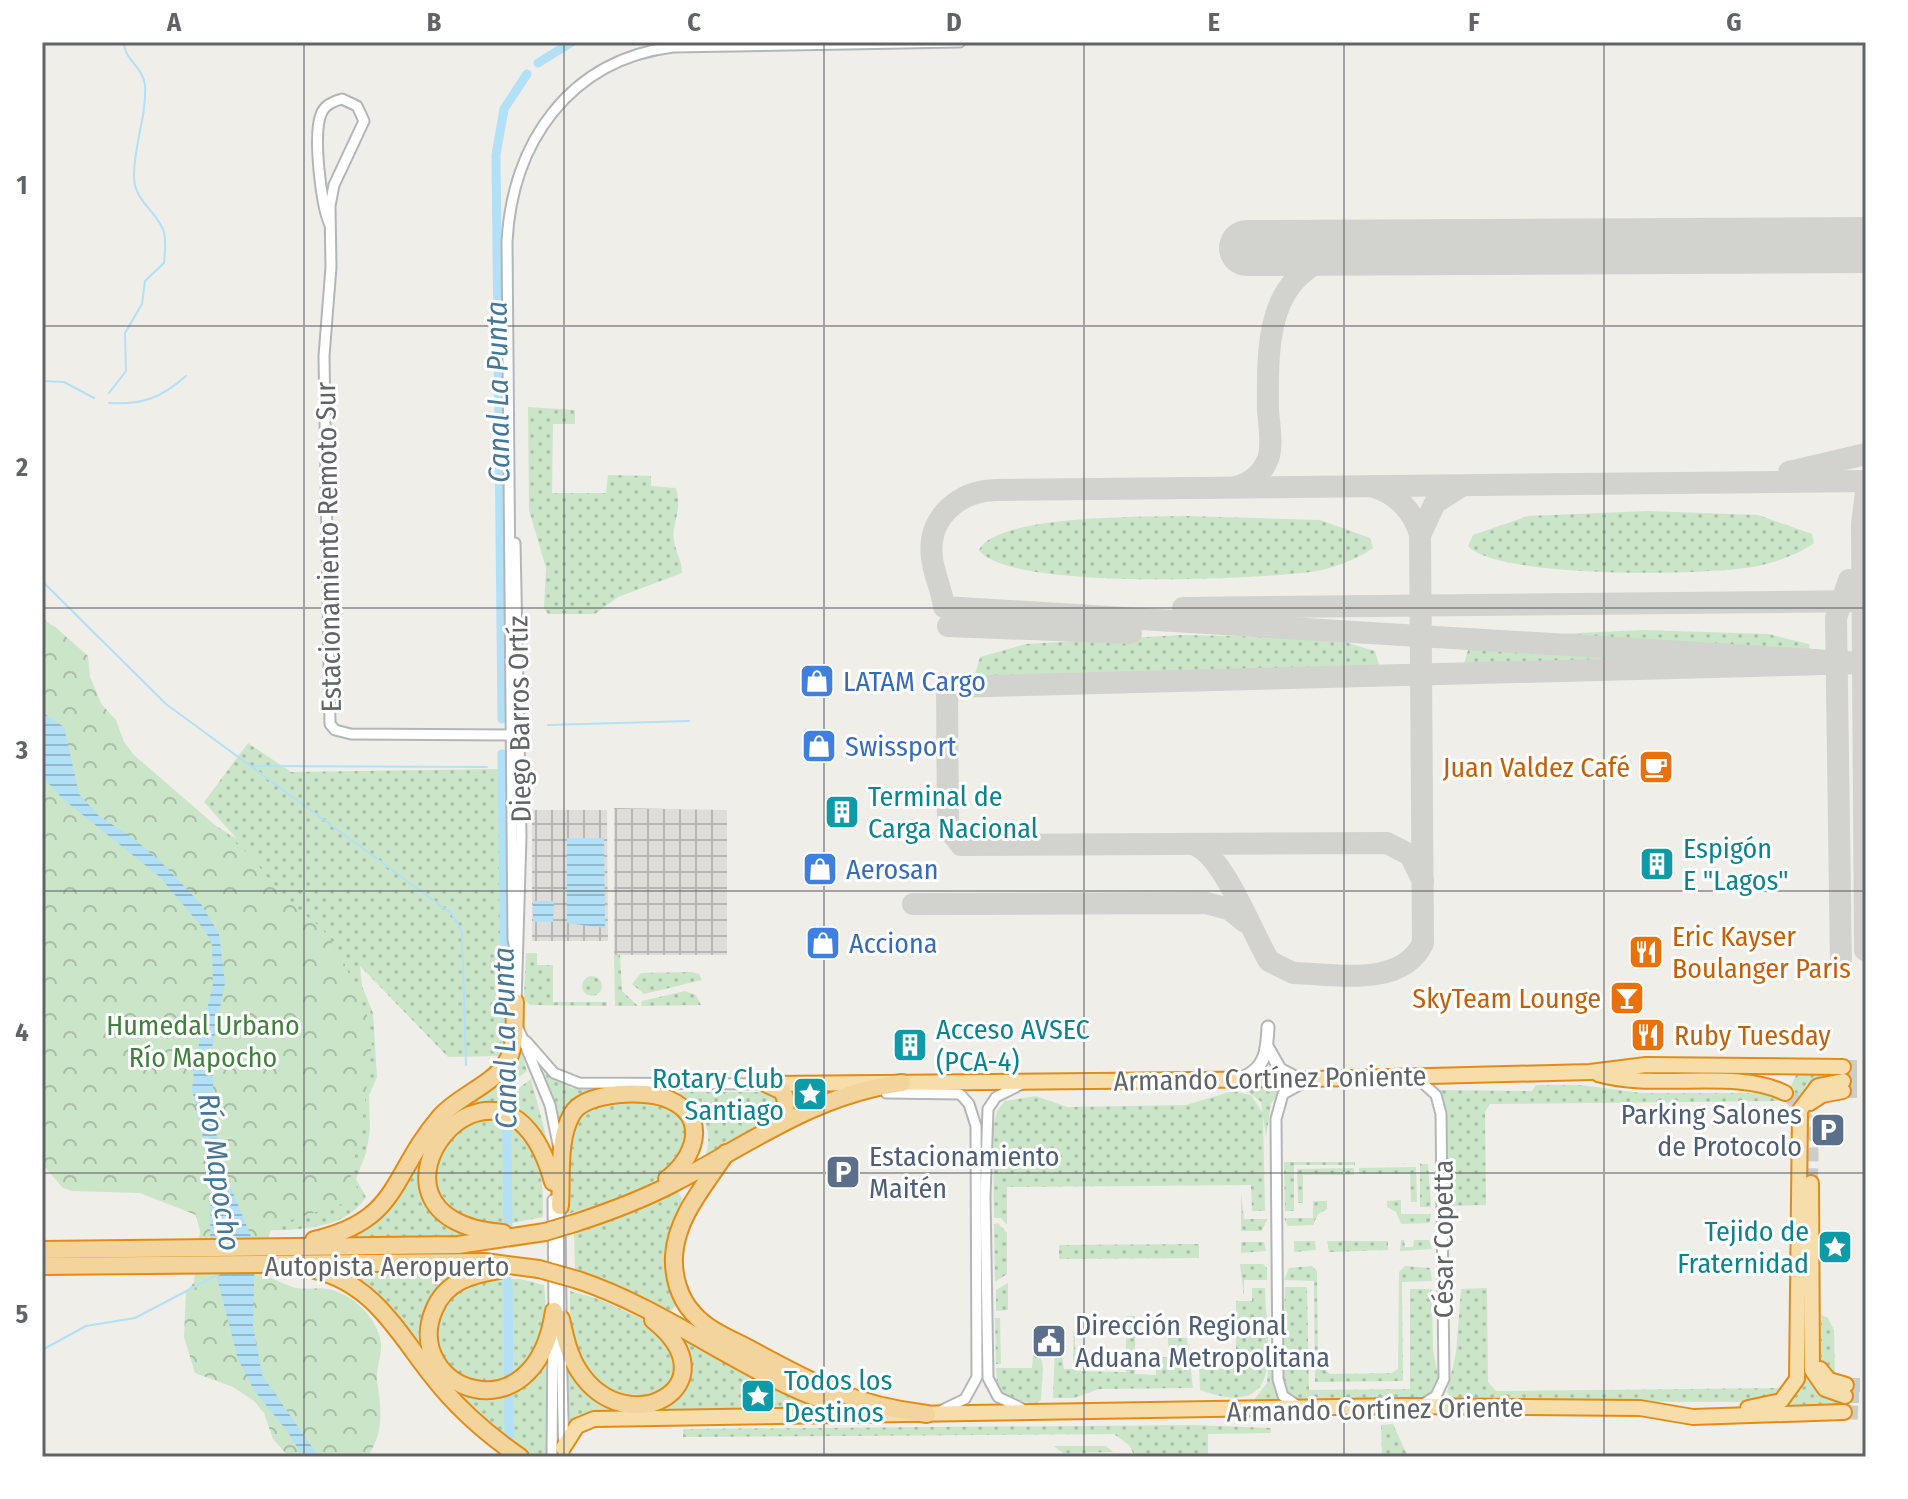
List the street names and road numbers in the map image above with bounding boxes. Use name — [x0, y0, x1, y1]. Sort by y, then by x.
street label: Estacionamiento Remoto Sur — [309, 381, 348, 712]
street label: Diego Barros Ortíz — [501, 615, 538, 823]
street label: Armando Cortínez Poniente — [1113, 1059, 1427, 1098]
street label: César Copetta — [1427, 1160, 1460, 1318]
street label: Autopista Aeropuerto — [265, 1250, 509, 1283]
street label: Armando Cortínez Oriente — [1226, 1390, 1524, 1429]

